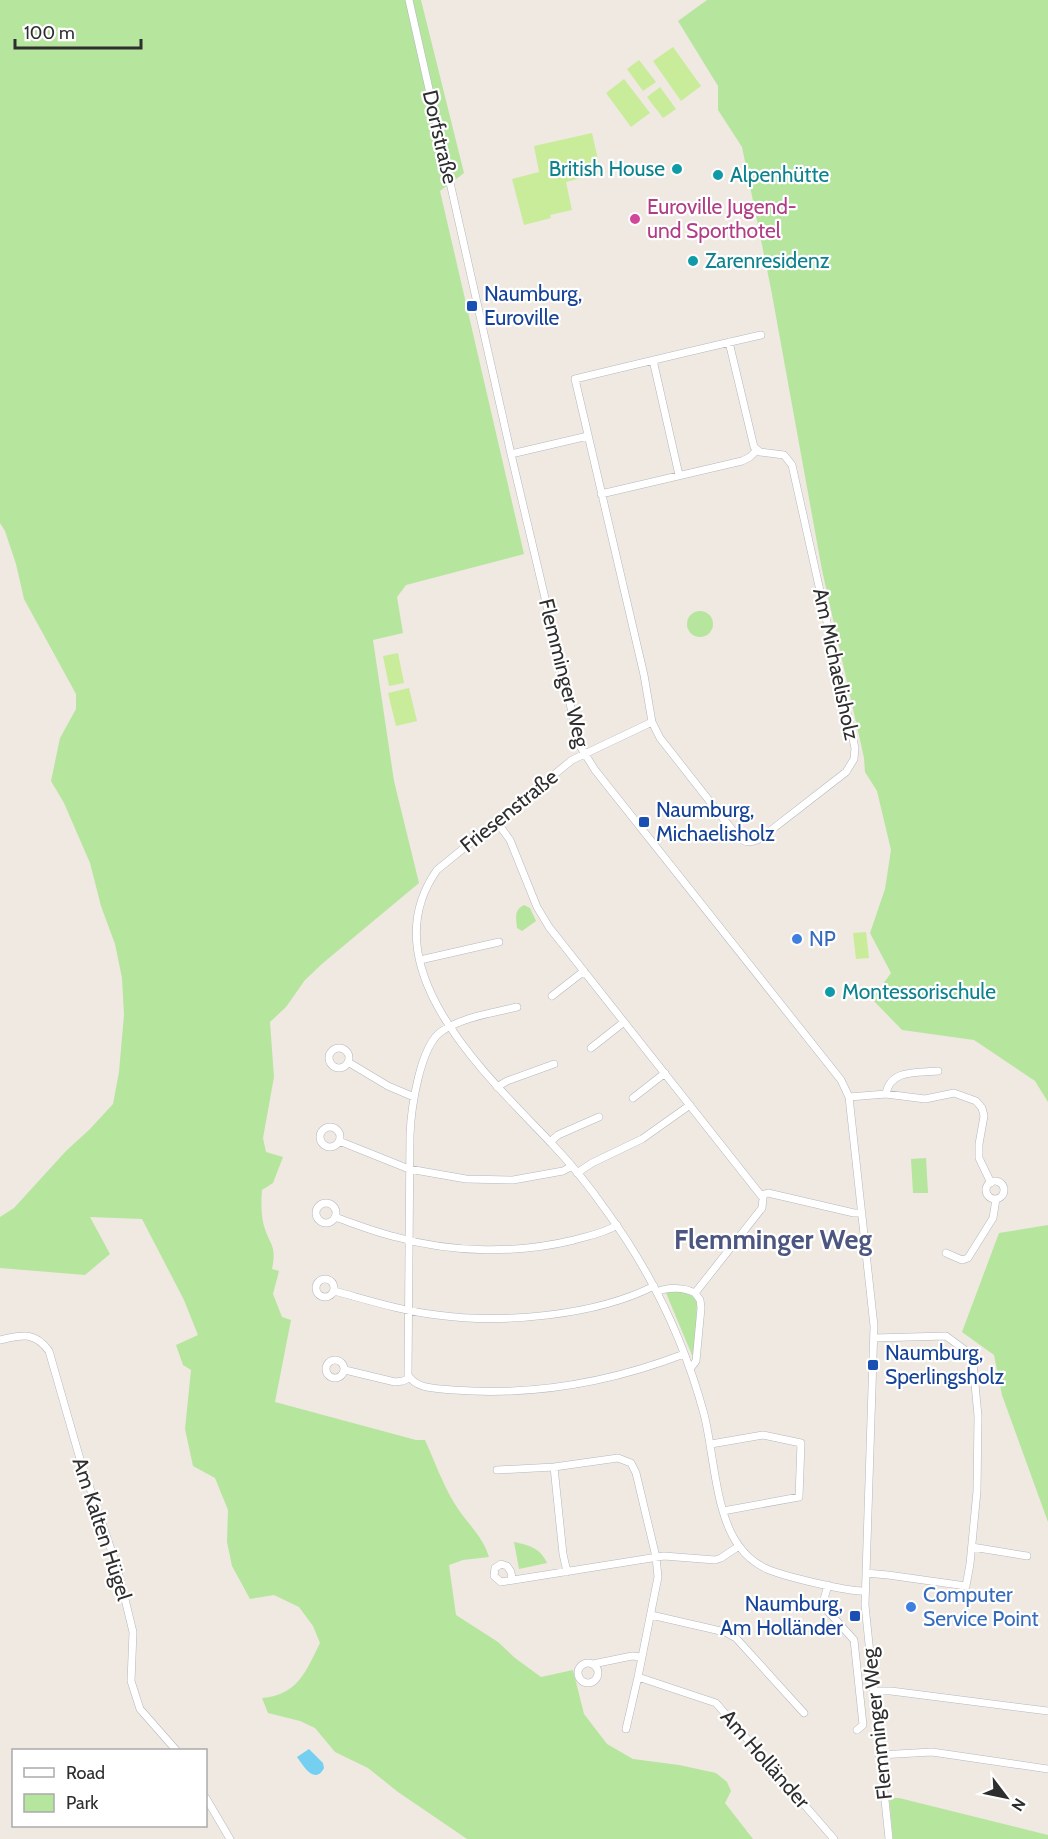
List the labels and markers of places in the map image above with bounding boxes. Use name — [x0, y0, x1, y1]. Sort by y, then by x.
place label: British House — [549, 156, 665, 181]
marker: British House — [670, 162, 684, 176]
place label: Alpenhütte — [730, 162, 829, 187]
marker: Alpenhütte — [711, 168, 725, 182]
place label: Euroville Jugend- und Sporthotel — [647, 194, 797, 243]
marker: Euroville Jugend- und Sporthotel — [628, 212, 642, 226]
place label: Zarenresidenz — [705, 248, 830, 273]
marker: Zarenresidenz — [686, 254, 700, 268]
place label: Naumburg, Euroville — [484, 281, 582, 330]
marker: Naumburg, Euroville — [465, 299, 479, 313]
place label: Naumburg, Michaelisholz — [656, 797, 775, 846]
marker: Naumburg, Michaelisholz — [637, 815, 651, 829]
place label: NP — [809, 926, 836, 951]
marker: NP — [790, 932, 804, 946]
place label: Montessorischule — [842, 979, 996, 1004]
marker: Montessorischule — [823, 985, 837, 999]
place label: Naumburg, Sperlingsholz — [885, 1340, 1004, 1389]
marker: Naumburg, Sperlingsholz — [866, 1358, 880, 1372]
place label: Computer Service Point — [923, 1582, 1039, 1631]
place label: Naumburg, Am Holländer — [720, 1591, 843, 1640]
marker: Computer Service Point — [904, 1600, 918, 1614]
marker: Naumburg, Am Holländer — [848, 1609, 862, 1623]

